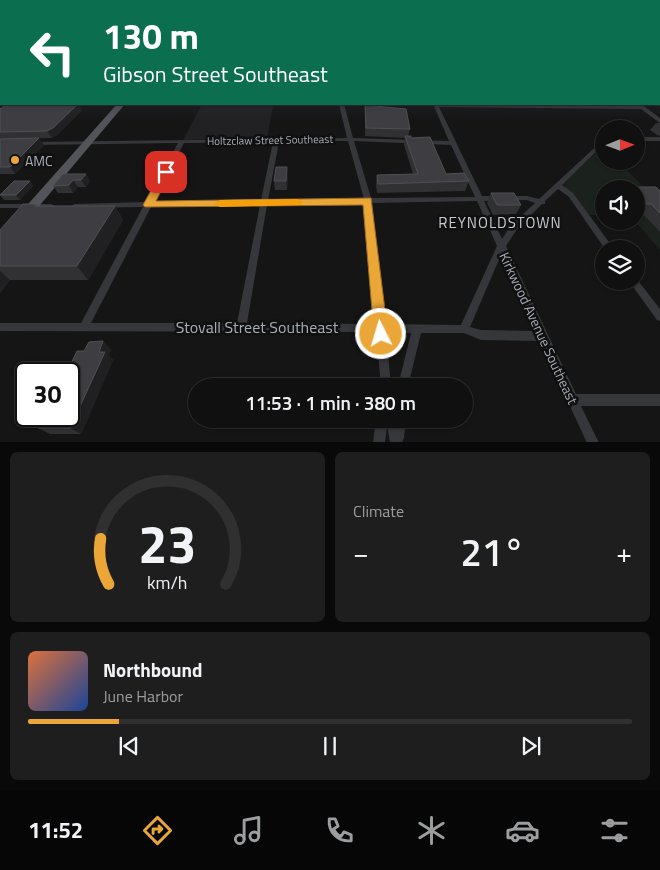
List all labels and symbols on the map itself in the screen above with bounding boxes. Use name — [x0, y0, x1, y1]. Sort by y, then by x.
north arrow — [595, 120, 645, 170]
street label: Holtzclaw Street Southeast — [207, 131, 333, 149]
place label: AMC — [25, 150, 53, 171]
pin — [145, 151, 187, 193]
marker: AMC — [9, 154, 21, 166]
district label: REYNOLDSTOWN — [438, 211, 562, 234]
street label: Kirkwood Avenue Southeast — [494, 248, 584, 408]
position arrow — [354, 307, 406, 359]
street label: Stovall Street Southeast — [176, 315, 339, 339]
speed limit sign: 30 — [15, 362, 80, 427]

